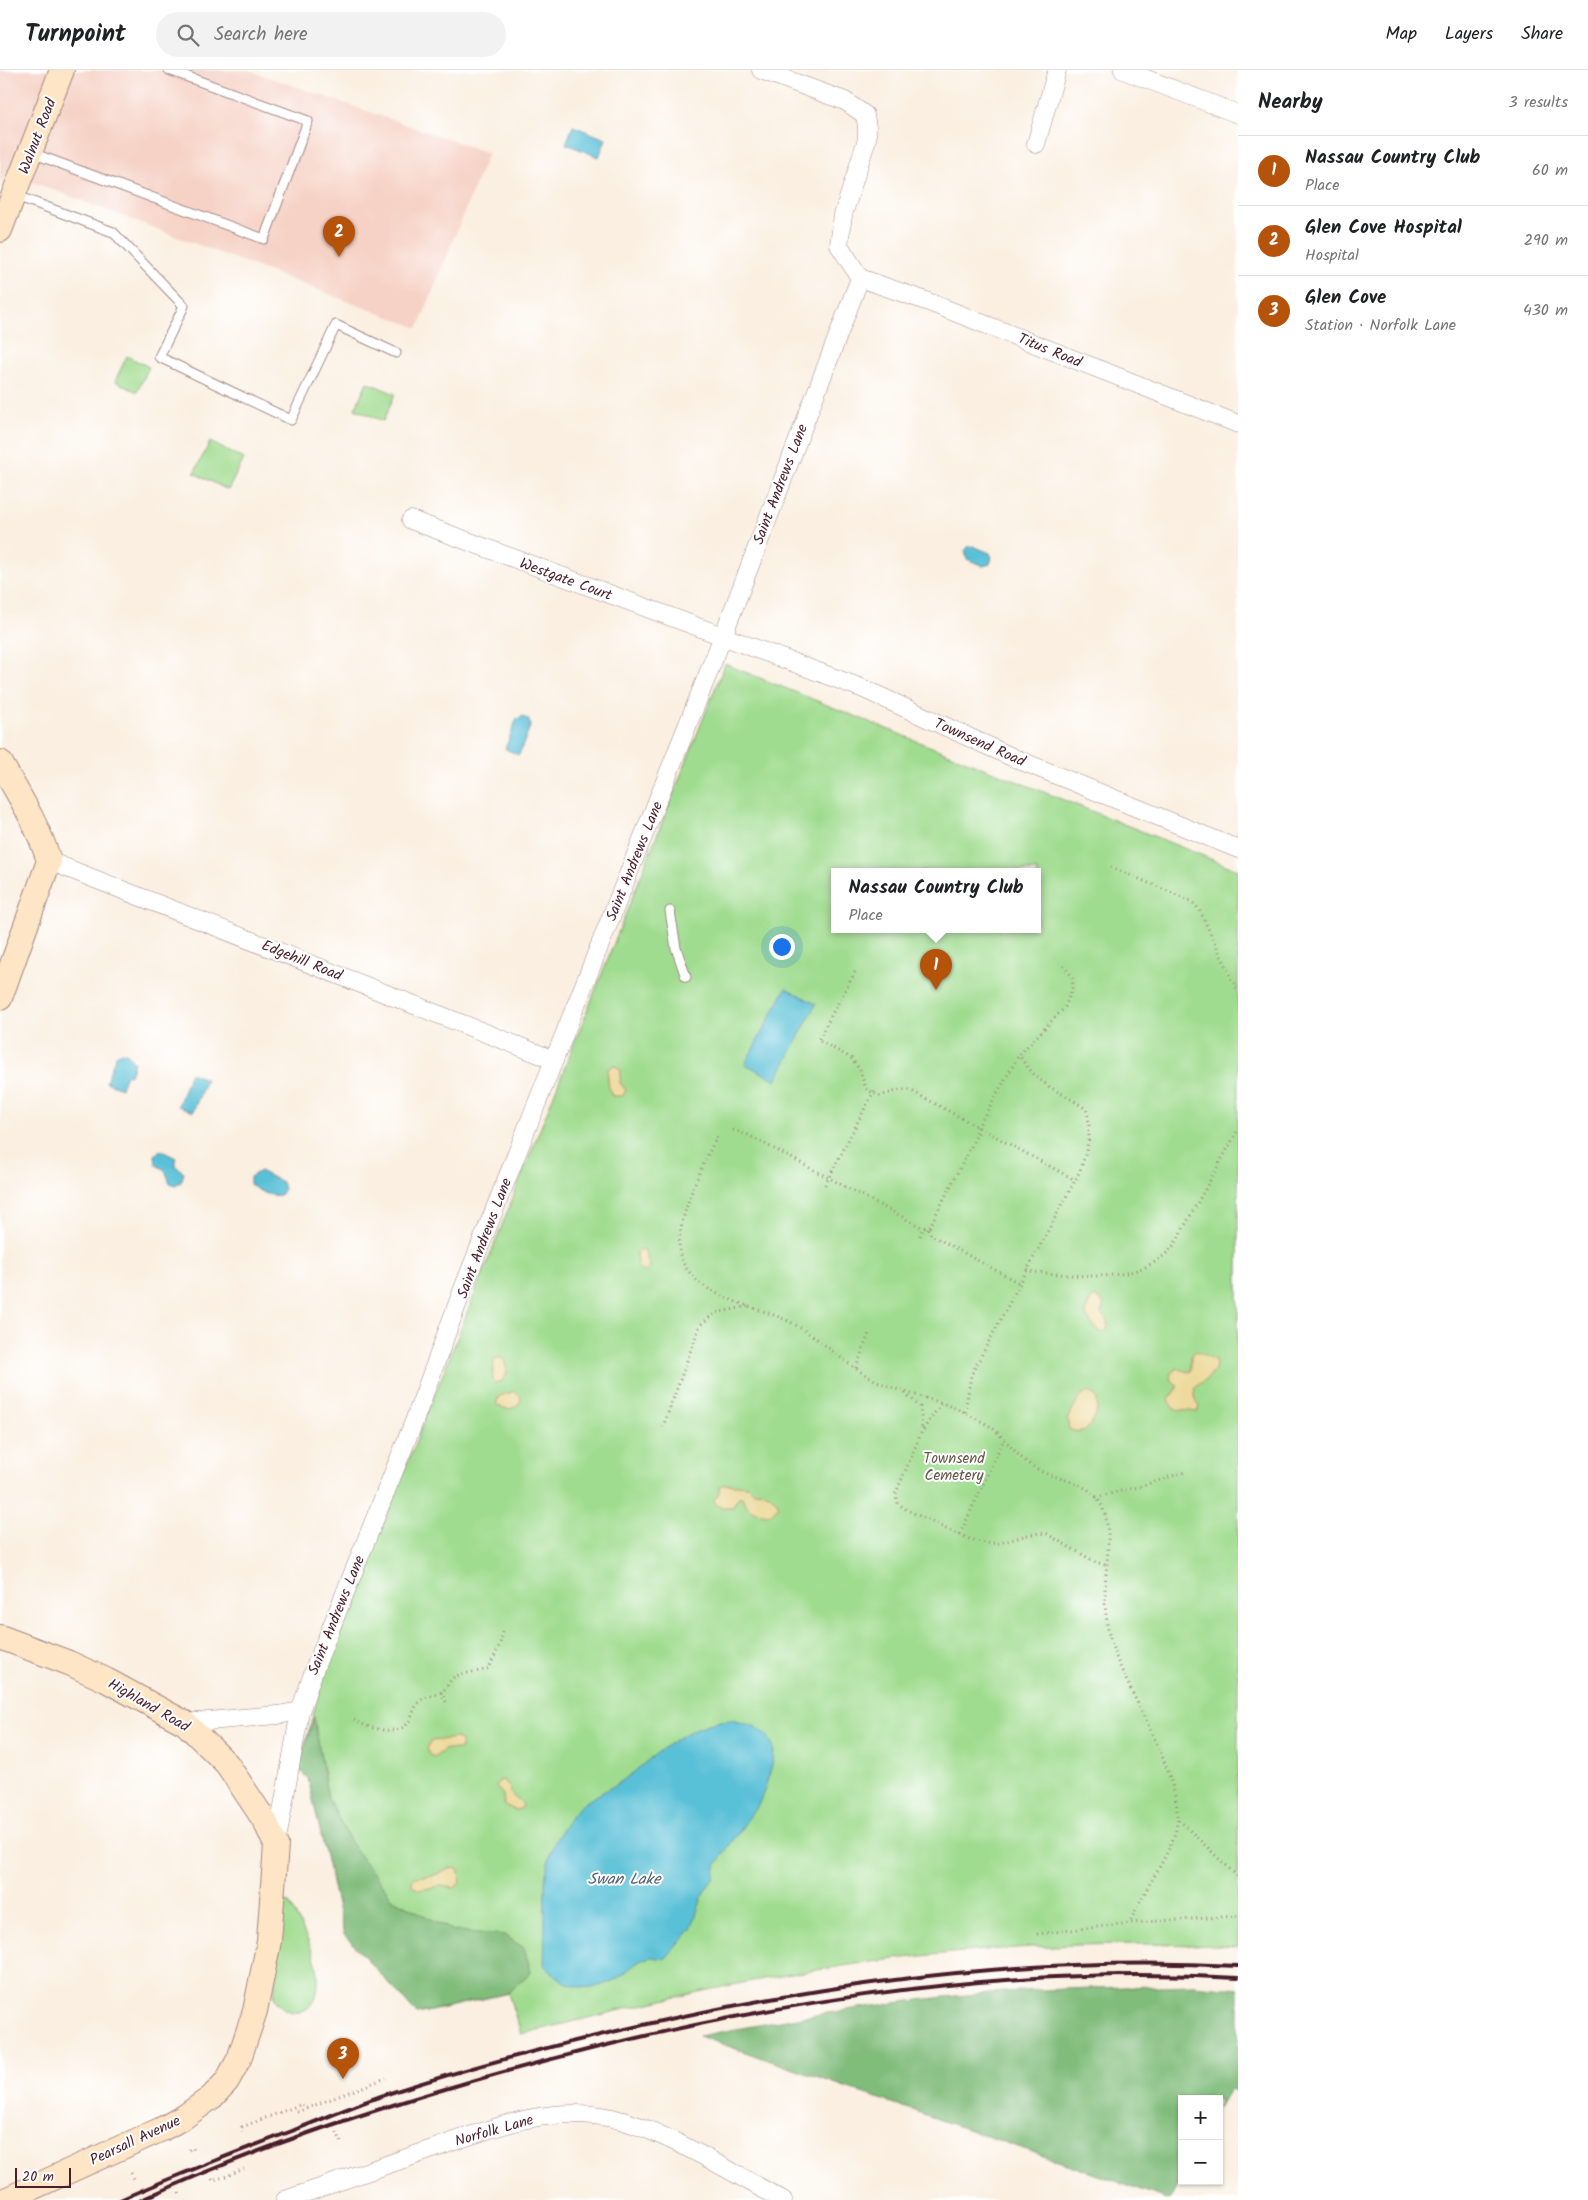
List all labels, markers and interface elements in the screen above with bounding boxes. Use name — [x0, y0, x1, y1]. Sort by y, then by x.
search box — [156, 12, 506, 57]
text: Turnpoint — [25, 15, 126, 54]
text: Search here — [214, 20, 308, 50]
text: Map — [1386, 20, 1417, 49]
text: Layers — [1445, 20, 1493, 49]
text: Share — [1521, 20, 1563, 49]
icon: search — [174, 21, 202, 49]
text: Nearby — [1258, 86, 1323, 119]
text: 3 results — [1509, 90, 1568, 115]
street label: Walnut Road — [12, 94, 64, 178]
text: Nassau Country Club — [1305, 143, 1480, 173]
text: 1 — [1272, 158, 1276, 183]
text: 60 m — [1532, 158, 1568, 183]
text: Place — [1305, 173, 1339, 198]
text: Glen Cove Hospital — [1305, 213, 1462, 243]
pin: 2 — [323, 216, 355, 257]
text: 2 — [1269, 228, 1279, 253]
text: 290 m — [1524, 228, 1568, 253]
text: Hospital — [1305, 243, 1359, 268]
text: Glen Cove — [1305, 283, 1386, 313]
text: 3 — [1270, 298, 1278, 323]
text: 430 m — [1523, 298, 1568, 323]
text: Station · Norfolk Lane — [1305, 313, 1456, 338]
street label: Titus Road — [1014, 327, 1086, 375]
street label: Saint Andrews Lane — [747, 420, 815, 548]
street label: Westgate Court — [516, 552, 616, 608]
street label: Townsend Road — [930, 712, 1030, 774]
street label: Saint Andrews Lane — [600, 798, 670, 925]
popup — [831, 868, 1041, 933]
text: Nassau Country Club — [848, 873, 1024, 903]
text: Place — [848, 903, 883, 928]
street label: Edgehill Road — [258, 934, 346, 988]
your location — [769, 934, 795, 960]
pin: 1 — [920, 949, 952, 990]
street label: Saint Andrews Lane — [451, 1174, 519, 1302]
park label: Townsend Cemetery — [923, 1447, 985, 1488]
street label: Saint Andrews Lane — [302, 1552, 372, 1679]
street label: Highland Road — [103, 1673, 194, 1739]
water label: Swan Lake — [588, 1867, 662, 1892]
pin: 3 — [327, 2038, 359, 2079]
map controls — [1178, 2095, 1223, 2185]
button: + — [1178, 2095, 1223, 2140]
street label: Norfolk Lane — [452, 2108, 537, 2154]
street label: Pearsall Avenue — [86, 2109, 185, 2172]
button: − — [1178, 2140, 1223, 2185]
scale bar — [15, 2165, 71, 2188]
text: 20 m — [22, 2166, 54, 2188]

